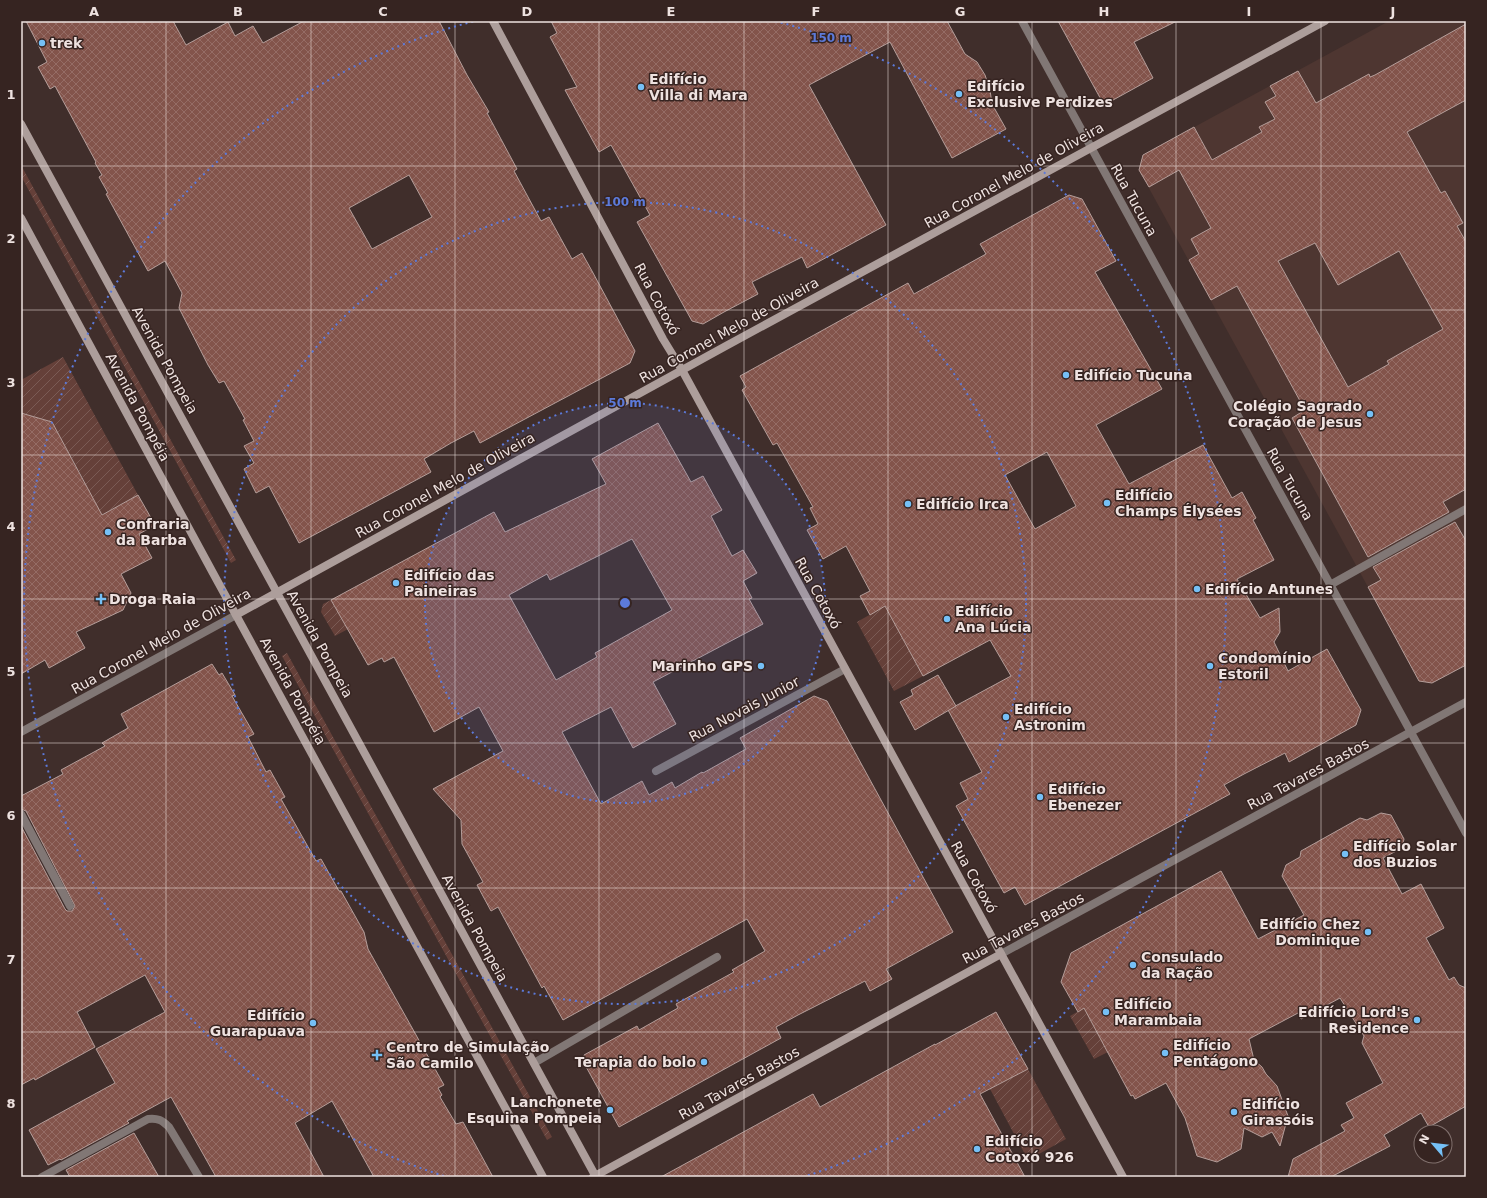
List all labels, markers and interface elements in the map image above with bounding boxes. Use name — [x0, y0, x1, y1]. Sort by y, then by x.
text: A — [89, 4, 99, 19]
text: B — [233, 4, 243, 19]
text: C — [378, 4, 388, 19]
text: D — [522, 4, 533, 19]
text: E — [667, 4, 675, 19]
text: F — [812, 4, 820, 19]
text: G — [955, 4, 965, 19]
text: H — [1099, 4, 1109, 19]
text: I — [1247, 4, 1251, 19]
text: J — [1390, 4, 1395, 19]
text: 150 m — [810, 31, 852, 45]
place label: trek — [50, 35, 83, 51]
marker: trek — [37, 38, 47, 48]
place label: Edifício Villa di Mara — [649, 71, 748, 103]
place label: Edifício Exclusive Perdizes — [967, 78, 1113, 110]
marker: Edifício Villa di Mara — [636, 82, 646, 92]
text: 1 — [6, 87, 16, 102]
marker: Edifício Exclusive Perdizes — [954, 89, 964, 99]
street label: Rua Coronel Melo de Oliveira — [921, 119, 1107, 231]
street label: Rua Tucuna — [1108, 161, 1160, 239]
text: 100 m — [604, 195, 646, 209]
text: 2 — [6, 231, 16, 246]
street label: Rua Cotoxó — [631, 260, 683, 338]
street label: Rua Coronel Melo de Oliveira — [636, 274, 822, 386]
street label: Avenida Pompeia — [129, 303, 201, 417]
street label: Avenida Pompéia — [103, 350, 173, 464]
place label: Edifício Tucuna — [1074, 367, 1193, 383]
marker: Edifício Tucuna — [1061, 370, 1071, 380]
text: 3 — [6, 375, 16, 390]
text: 50 m — [608, 396, 642, 410]
place label: Colégio Sagrado Coração de Jesus — [1228, 398, 1362, 430]
marker: Colégio Sagrado Coração de Jesus — [1365, 409, 1375, 419]
street label: Rua Coronel Melo de Oliveira — [352, 429, 538, 541]
street label: Rua Tucuna — [1264, 445, 1316, 523]
place label: Edifício Champs Élysées — [1115, 487, 1242, 519]
place label: Edifício Irca — [916, 496, 1009, 512]
marker: Edifício Champs Élysées — [1102, 498, 1112, 508]
marker: Edifício Irca — [903, 499, 913, 509]
place label: Confraria da Barba — [116, 516, 189, 548]
text: 4 — [6, 519, 16, 534]
marker: Confraria da Barba — [103, 527, 113, 537]
street label: Rua Cotoxó — [792, 554, 844, 632]
place label: Edifício das Paineiras — [404, 567, 495, 599]
marker: Edifício das Paineiras — [391, 578, 401, 588]
place label: Edifício Antunes — [1205, 581, 1333, 597]
marker: Edifício Antunes — [1192, 584, 1202, 594]
street label: Rua Coronel Melo de Oliveira — [68, 585, 254, 697]
street label: Avenida Pompeia — [284, 587, 356, 701]
place label: Droga Raia — [109, 591, 196, 607]
marker: Droga Raia — [96, 594, 106, 604]
centre of rings — [618, 596, 632, 610]
place label: Edifício Ana Lúcia — [955, 603, 1032, 635]
marker: Edifício Ana Lúcia — [942, 614, 952, 624]
street label: Avenida Pompéia — [257, 634, 329, 748]
place label: Condomínio Estoril — [1218, 650, 1312, 682]
place label: Marinho GPS — [652, 658, 753, 674]
marker: Marinho GPS — [756, 661, 766, 671]
marker: Condomínio Estoril — [1205, 661, 1215, 671]
text: 5 — [6, 664, 16, 679]
street label: Rua Novais Junior — [686, 673, 802, 745]
place label: Edifício Astronim — [1014, 701, 1086, 733]
marker: Edifício Astronim — [1001, 712, 1011, 722]
street label: Rua Tavares Bastos — [1245, 735, 1371, 813]
place label: Edifício Ebenezer — [1048, 781, 1121, 813]
marker: Edifício Ebenezer — [1035, 792, 1045, 802]
text: 6 — [6, 808, 16, 823]
street label: Rua Cotoxó — [948, 838, 1000, 916]
place label: Edifício Solar dos Buzios — [1353, 838, 1457, 870]
marker: Edifício Solar dos Buzios — [1340, 849, 1350, 859]
street label: Avenida Pompeia — [439, 871, 511, 985]
street label: Rua Tavares Bastos — [960, 889, 1086, 967]
place label: Edifício Chez Dominique — [1259, 916, 1360, 948]
marker: Edifício Chez Dominique — [1363, 927, 1373, 937]
place label: Consulado da Ração — [1141, 949, 1223, 981]
text: 7 — [6, 952, 16, 967]
marker: Consulado da Ração — [1128, 960, 1138, 970]
place label: Edifício Marambaia — [1114, 996, 1202, 1028]
place label: Edifício Lord's Residence — [1298, 1004, 1409, 1036]
place label: Edifício Guarapuava — [210, 1007, 305, 1039]
marker: Edifício Marambaia — [1101, 1007, 1111, 1017]
marker: Edifício Lord's Residence — [1412, 1015, 1422, 1025]
marker: Edifício Guarapuava — [308, 1018, 318, 1028]
place label: Edifício Pentágono — [1173, 1037, 1258, 1069]
place label: Centro de Simulação São Camilo — [386, 1039, 550, 1071]
street label: Rua Tavares Bastos — [676, 1043, 802, 1123]
marker: Edifício Pentágono — [1160, 1048, 1170, 1058]
marker: Centro de Simulação São Camilo — [371, 1049, 383, 1061]
place label: Terapia do bolo — [575, 1054, 696, 1070]
marker: Terapia do bolo — [699, 1057, 709, 1067]
place label: Lanchonete Esquina Pompeia — [467, 1094, 602, 1126]
text: 8 — [6, 1096, 16, 1111]
place label: Edifício Girassóis — [1242, 1096, 1314, 1128]
marker: Lanchonete Esquina Pompeia — [605, 1105, 615, 1115]
marker: Edifício Girassóis — [1229, 1107, 1239, 1117]
north arrow — [1413, 1124, 1453, 1164]
text: N — [1417, 1132, 1433, 1147]
place label: Edifício Cotoxó 926 — [985, 1133, 1074, 1165]
marker: Edifício Cotoxó 926 — [972, 1144, 982, 1154]

